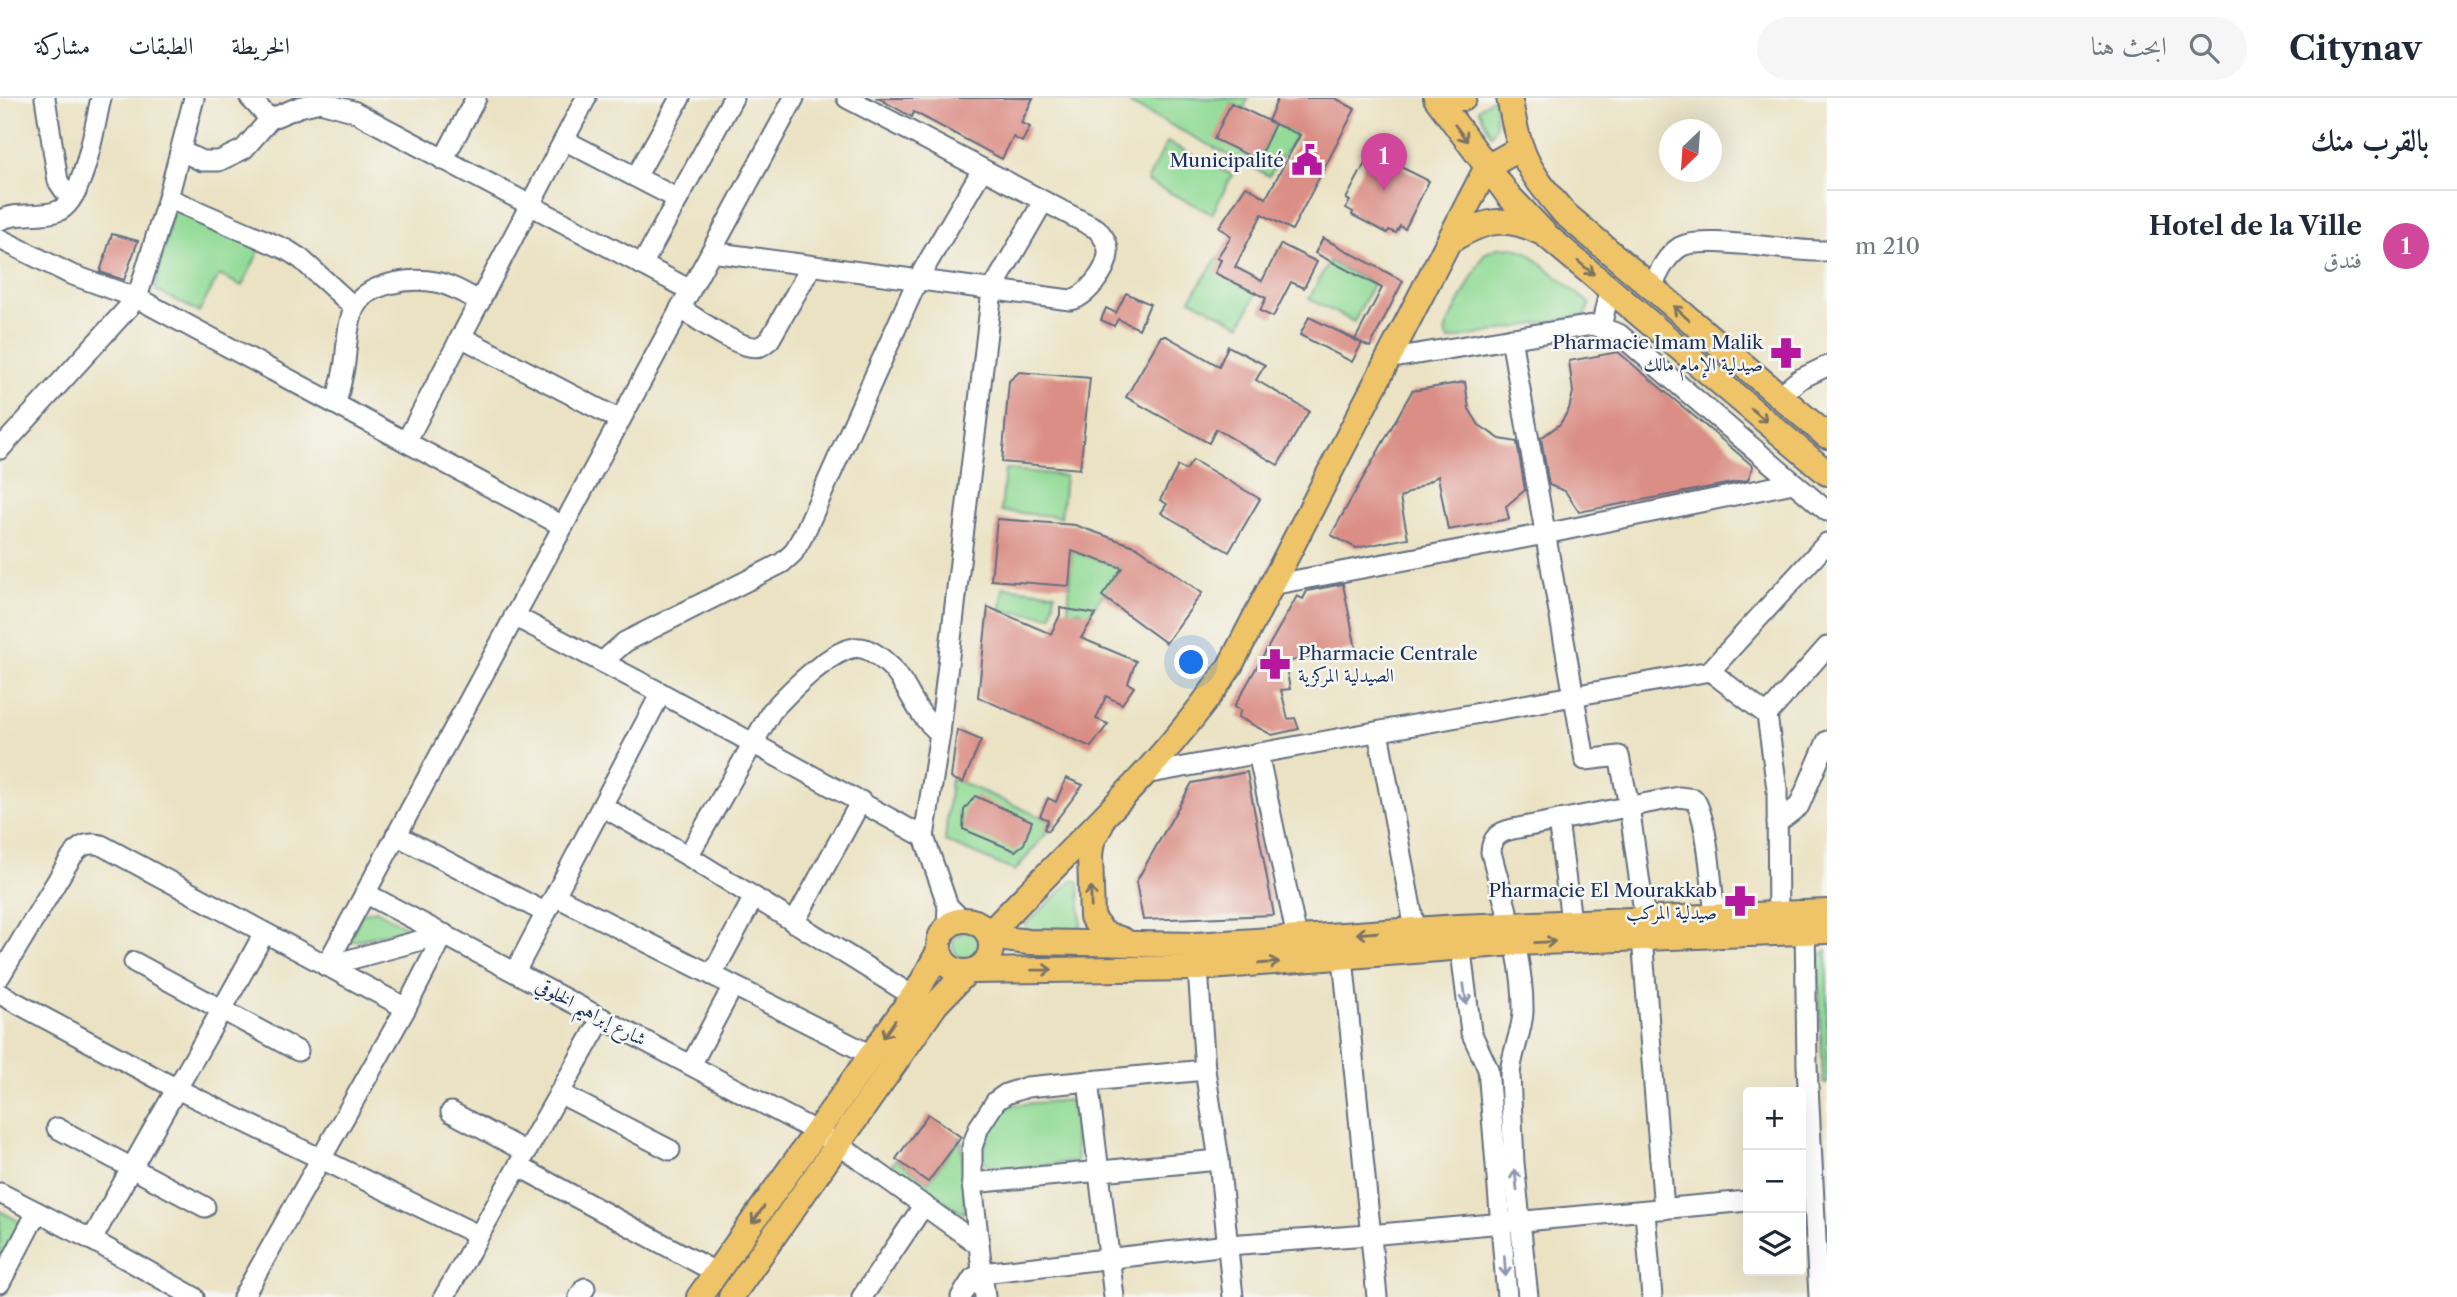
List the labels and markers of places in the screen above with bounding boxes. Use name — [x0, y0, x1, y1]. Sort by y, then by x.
pin: 1 — [1361, 133, 1407, 191]
public building icon: Municipalité — [1290, 143, 1324, 177]
place label: Municipalité — [1169, 149, 1284, 172]
place label: Pharmacie Imam Malik صيدلية الإمام مالك — [1552, 331, 1764, 381]
pharmacy icon: Pharmacie Imam Malik صيدلية الإمام مالك — [1769, 336, 1803, 370]
place label: Pharmacie Centrale الصيدلية المركزية — [1298, 642, 1478, 688]
pharmacy icon: Pharmacie Centrale الصيدلية المركزية — [1258, 647, 1292, 681]
place label: Pharmacie El Mourakkab صيدلية المركب — [1488, 879, 1717, 925]
pharmacy icon: Pharmacie El Mourakkab صيدلية المركب — [1723, 884, 1757, 918]

